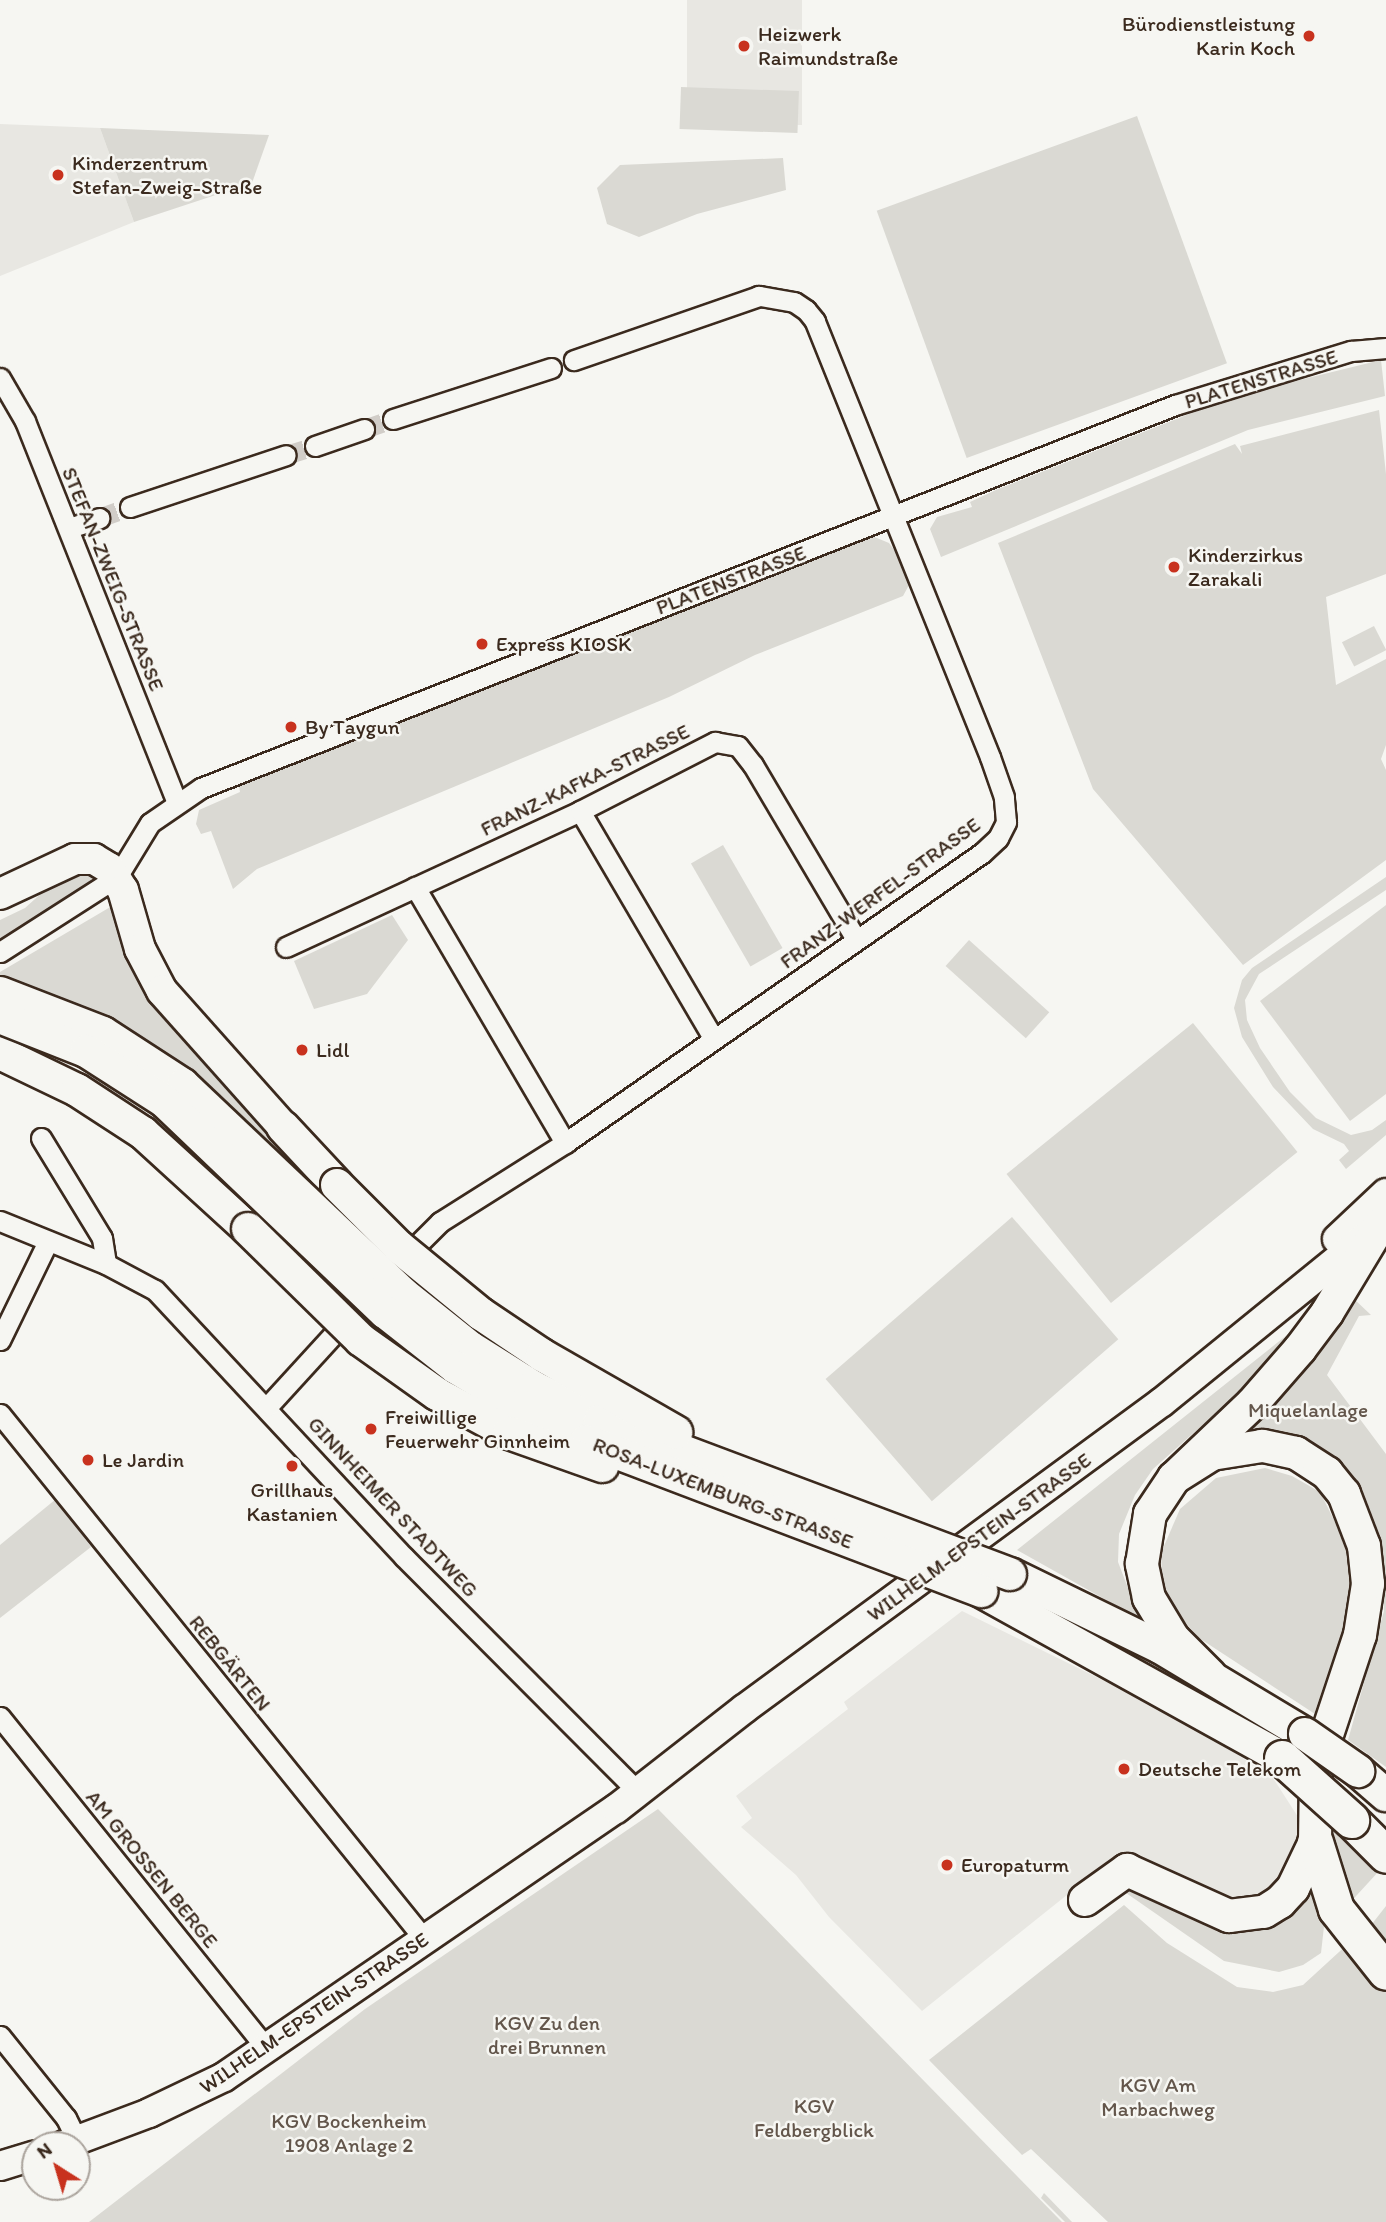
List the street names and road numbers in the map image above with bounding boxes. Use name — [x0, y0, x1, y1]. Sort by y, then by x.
street label: PLATENSTRASSE — [1181, 344, 1341, 414]
street label: STEFAN-ZWEIG-STRASSE — [57, 463, 169, 695]
street label: PLATENSTRASSE — [652, 540, 810, 620]
street label: FRANZ-KAFKA-STRASSE — [476, 718, 694, 842]
street label: FRANZ-WERFEL-STRASSE — [775, 812, 985, 974]
street label: GINNHEIMER STADTWEG — [303, 1411, 483, 1603]
street label: ROSA-LUXEMBURG-STRASSE — [589, 1432, 857, 1554]
street label: WILHELM-EPSTEIN-STRASSE — [862, 1447, 1096, 1627]
street label: REBGÄRTEN — [184, 1610, 276, 1716]
street label: AM GROSSEN BERGE — [81, 1785, 223, 1953]
street label: WILHELM-EPSTEIN-STRASSE — [195, 1927, 433, 2099]

